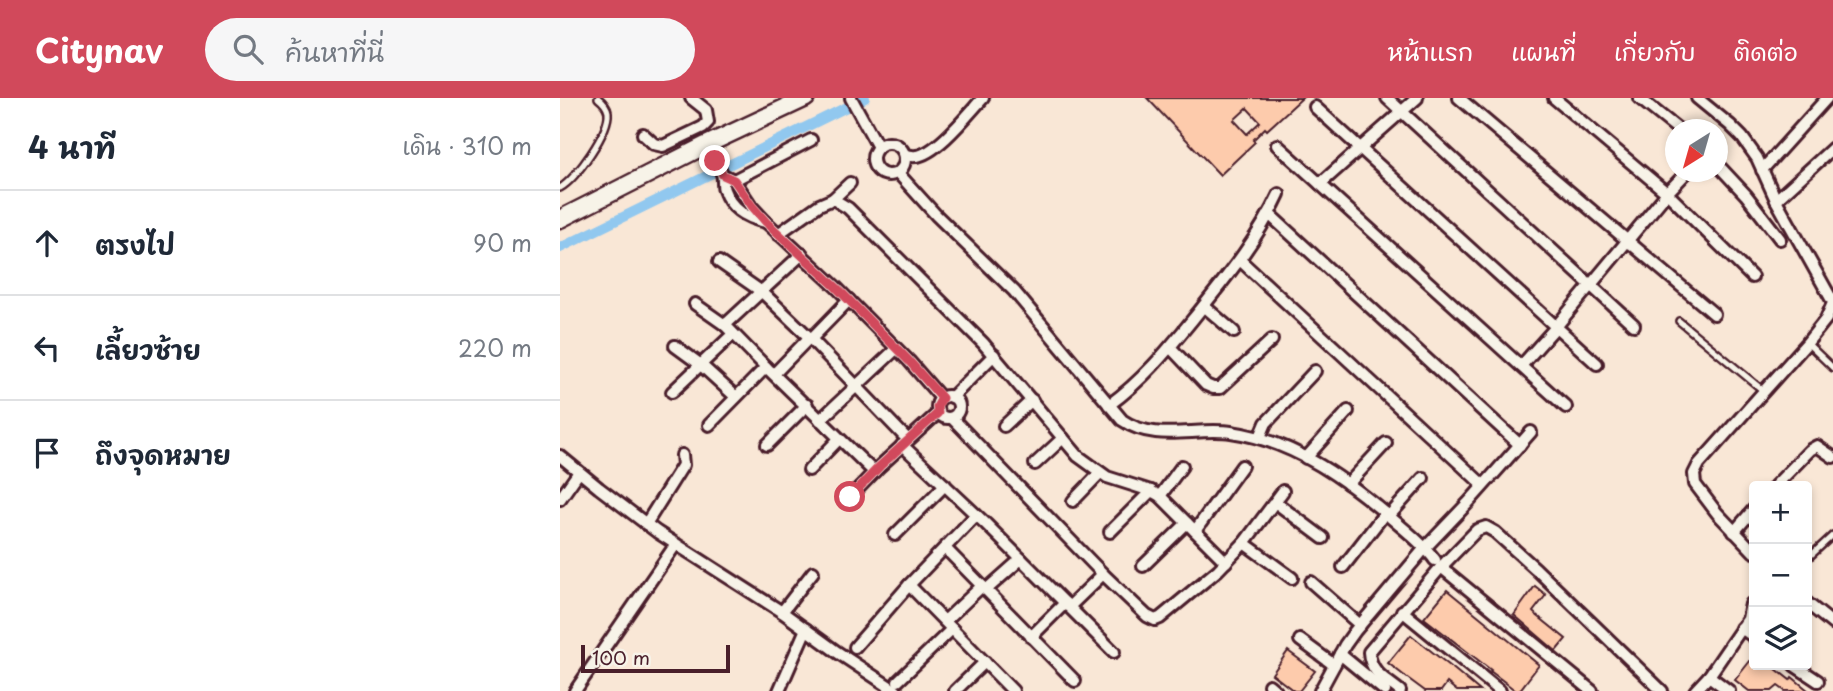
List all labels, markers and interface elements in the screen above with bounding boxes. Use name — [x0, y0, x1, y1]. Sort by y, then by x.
search box — [205, 18, 695, 81]
text: Citynav — [35, 24, 163, 74]
icon: search — [229, 30, 267, 68]
text: ค้นหาที่นี่ — [285, 32, 384, 71]
text: หน้าแรก — [1388, 33, 1473, 69]
text: แผนที่ — [1511, 33, 1576, 69]
text: เกี่ยวกับ — [1614, 33, 1696, 69]
text: ติดต่อ — [1734, 33, 1798, 69]
north arrow — [1665, 119, 1728, 182]
text: 4 นาที — [28, 124, 116, 169]
text: เดิน · 310 m — [402, 128, 532, 163]
route end — [699, 145, 730, 176]
icon: ahead — [28, 224, 66, 262]
text: ตรงไป — [95, 225, 175, 264]
text: 90 m — [473, 225, 532, 260]
icon: left — [28, 329, 66, 367]
text: เลี้ยวซ้าย — [95, 330, 201, 369]
text: 220 m — [458, 330, 532, 365]
icon: arrive — [28, 434, 66, 472]
text: ถึงจุดหมาย — [95, 435, 231, 474]
route start — [834, 481, 865, 512]
map controls — [1749, 481, 1812, 670]
button: + — [1749, 481, 1812, 544]
button: − — [1749, 544, 1812, 607]
button: layers — [1749, 607, 1812, 670]
scale bar — [581, 642, 730, 674]
text: 100 m — [592, 643, 650, 671]

